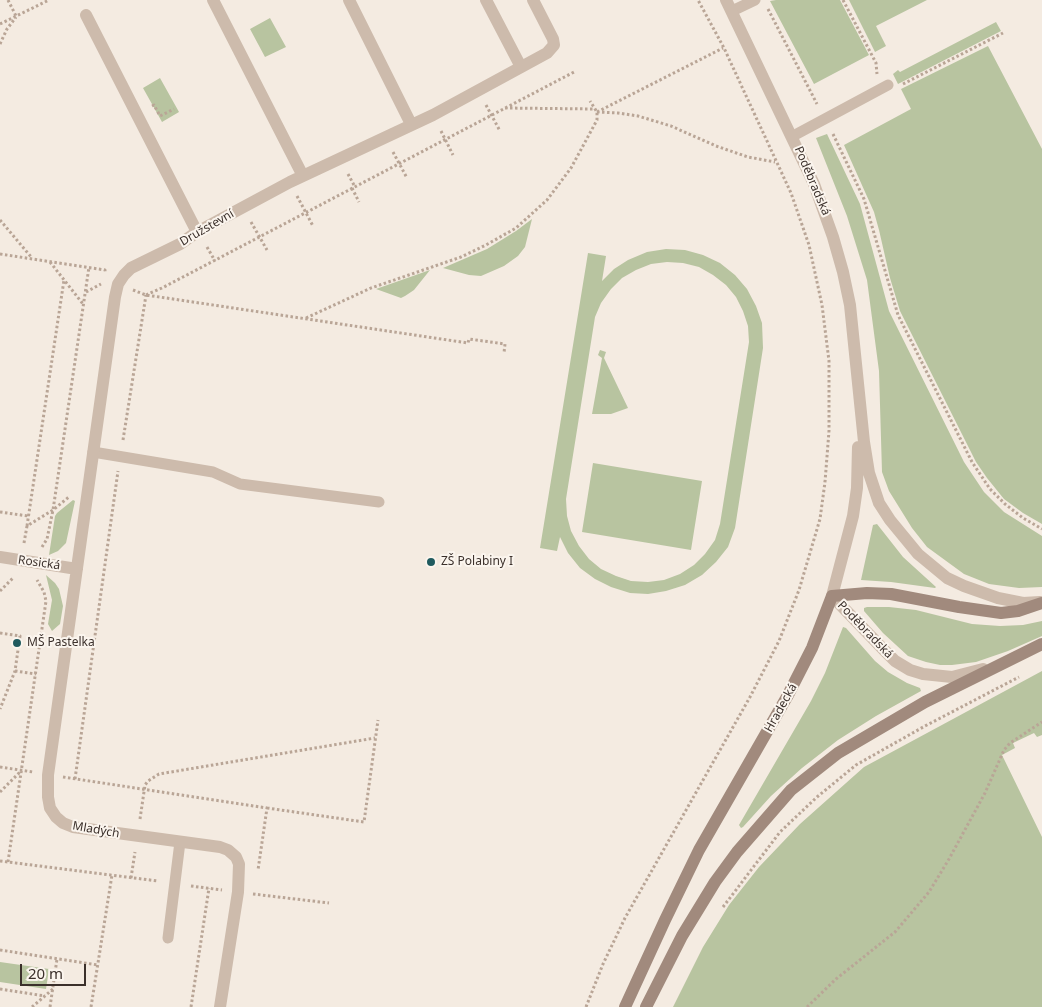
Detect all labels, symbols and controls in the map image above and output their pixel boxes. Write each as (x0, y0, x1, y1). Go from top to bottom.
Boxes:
street label: Poděbradská (791, 144, 833, 218)
street label: Družstevní (177, 207, 237, 249)
street label: Rosická (17, 553, 61, 573)
place label: ZŠ Polabiny I (441, 555, 513, 569)
marker: ZŠ Polabiny I (425, 556, 437, 568)
street label: Poděbradská (834, 598, 896, 662)
place label: MŠ Pastelka (27, 636, 95, 650)
marker: MŠ Pastelka (11, 637, 23, 649)
street label: Hradecká (762, 681, 800, 735)
street label: Mladých (71, 819, 121, 841)
scale bar (22, 954, 89, 986)
text: 20 m (28, 963, 63, 983)

